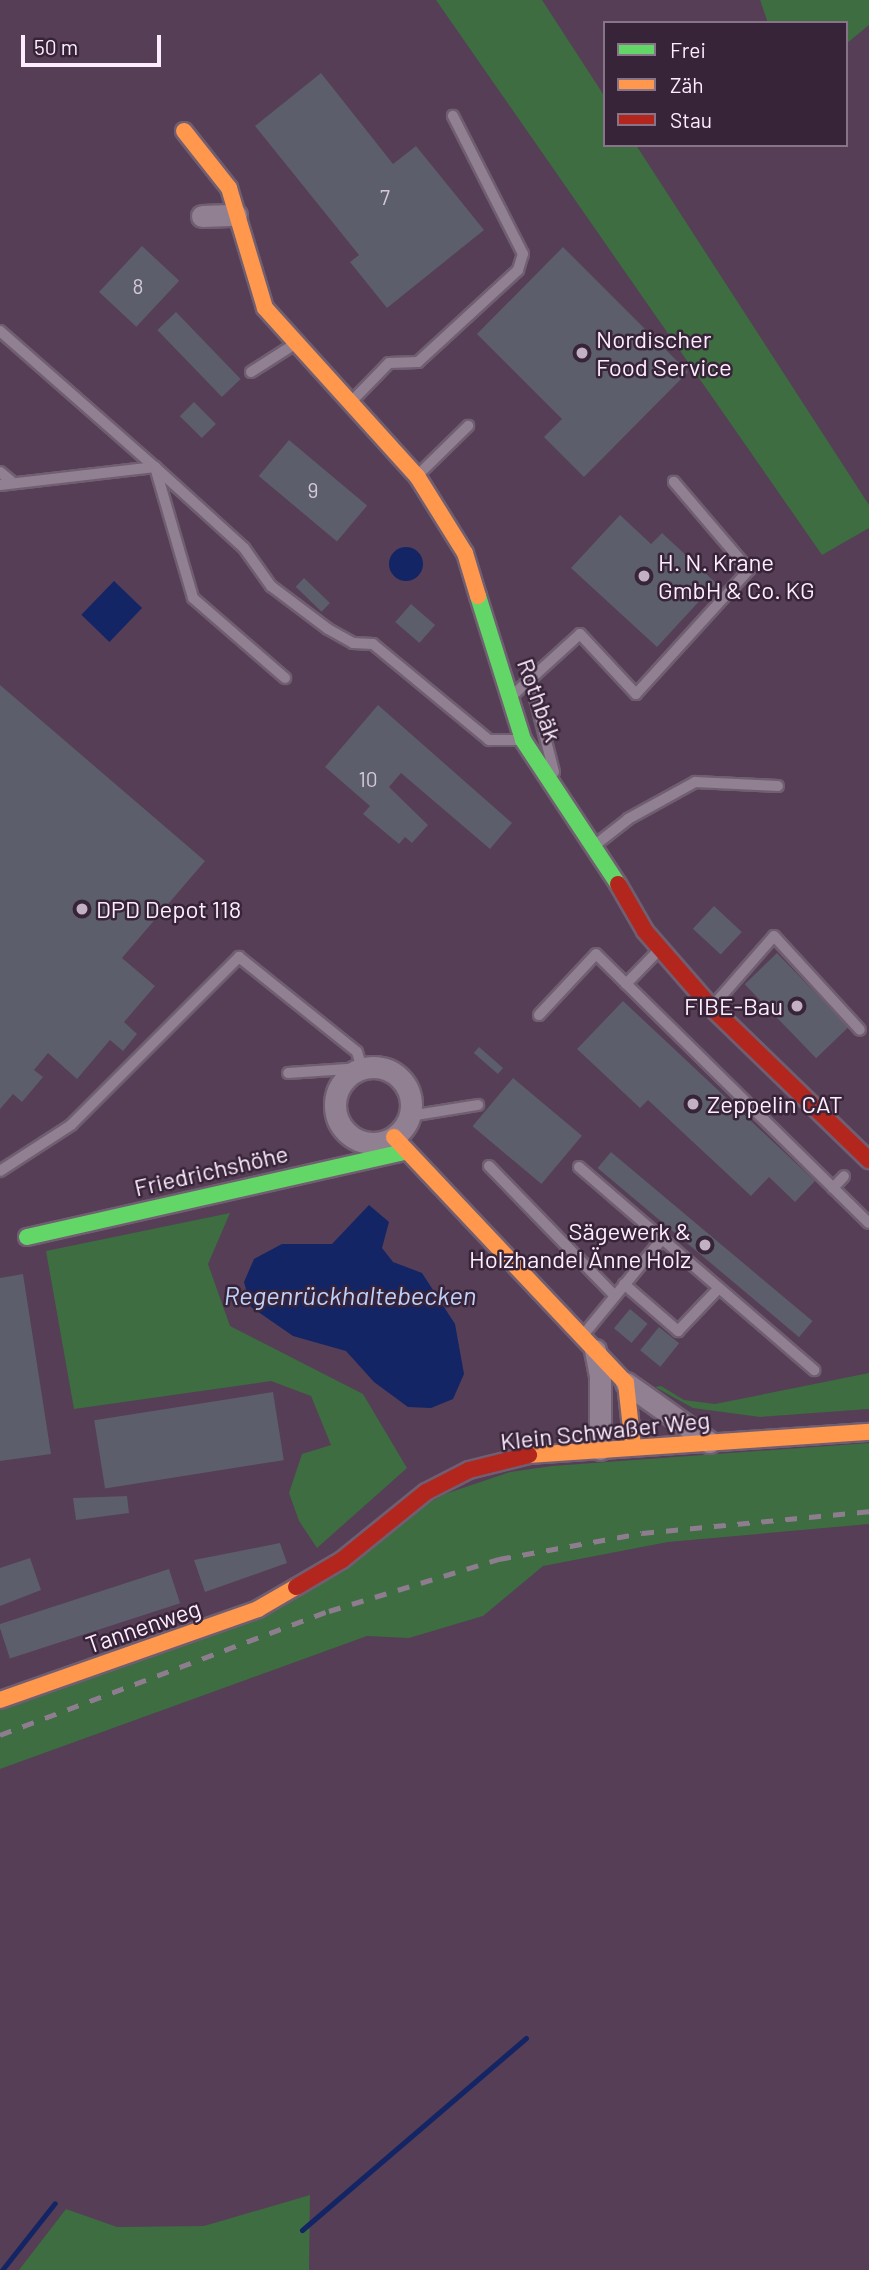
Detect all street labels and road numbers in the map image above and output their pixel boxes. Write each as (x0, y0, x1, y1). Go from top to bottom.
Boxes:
street label: Rothbäk (512, 654, 568, 746)
street label: Friedrichshöhe (131, 1138, 291, 1202)
street label: Klein Schwaßer Weg (499, 1405, 711, 1455)
street label: Tannenweg (82, 1593, 204, 1659)

